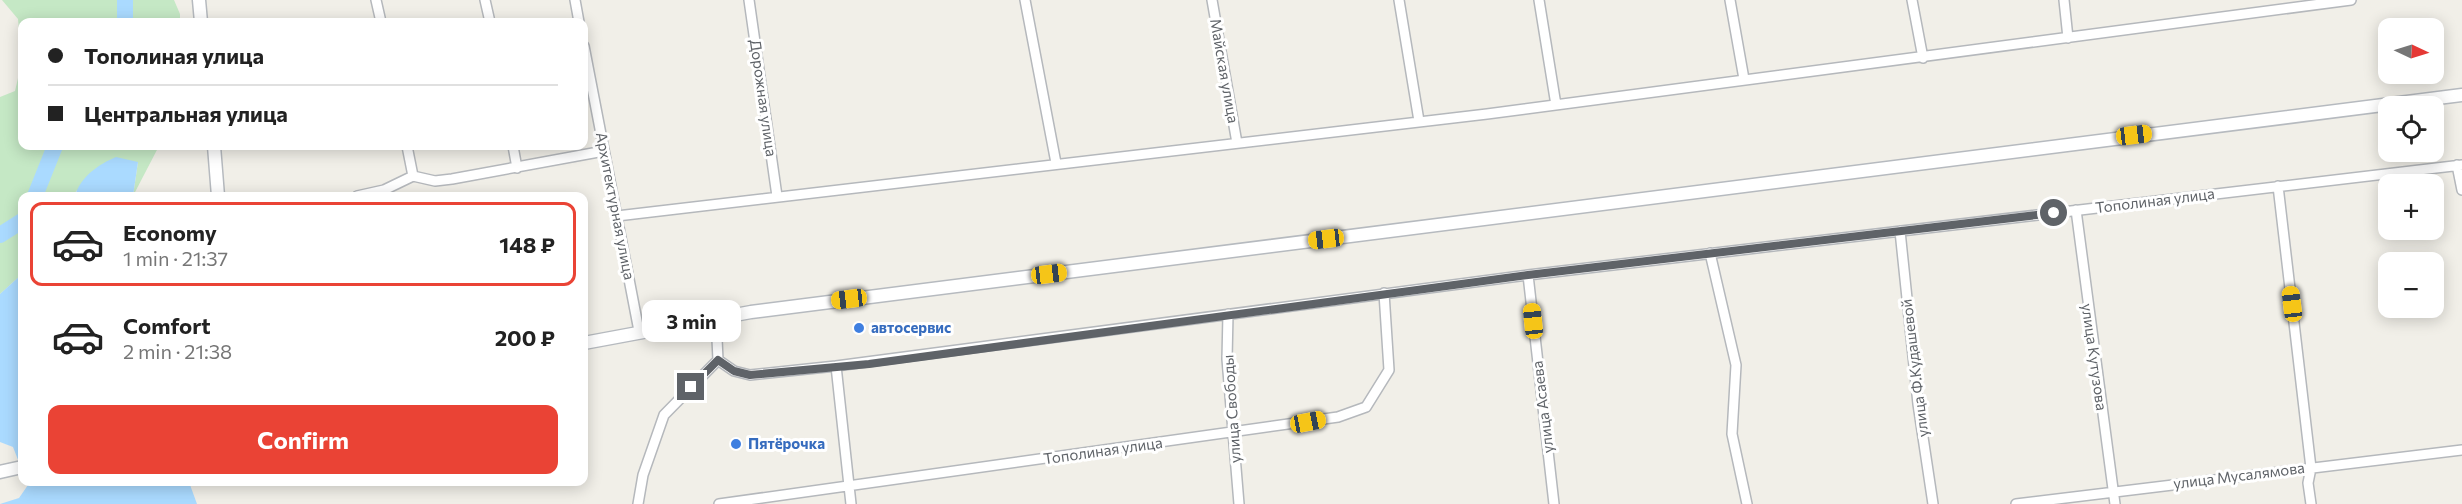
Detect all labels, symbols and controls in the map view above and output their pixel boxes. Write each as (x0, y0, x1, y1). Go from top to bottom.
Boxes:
street label: Майская улица (1207, 17, 1243, 124)
north arrow (2378, 18, 2444, 84)
map controls (2378, 18, 2444, 318)
street label: Дорожная улица (747, 38, 781, 158)
text: Тополиная улица (84, 42, 264, 69)
button: locate (2378, 96, 2444, 162)
text: Центральная улица (84, 100, 288, 127)
car (2115, 124, 2153, 146)
street label: Архитектурная улица (593, 130, 639, 281)
button: + (2378, 174, 2444, 240)
street label: Тополиная улица (2094, 184, 2216, 216)
route start (2040, 199, 2067, 226)
icon: car (51, 217, 105, 271)
text: Economy (123, 219, 217, 246)
car (1307, 228, 1345, 250)
text: 148 ₽ (499, 231, 555, 258)
text: 1 min · 21:37 (123, 246, 228, 270)
button: − (2378, 252, 2444, 318)
car (1030, 263, 1068, 285)
car (2281, 285, 2303, 323)
car (830, 288, 868, 310)
street label: улица Ф.Кудашевой (1897, 298, 1931, 438)
callout: 3 min (642, 300, 740, 342)
car (1522, 302, 1544, 340)
street label: улица Кутузова (2079, 302, 2111, 412)
text: 3 min (666, 309, 717, 333)
icon: car (51, 310, 105, 364)
text: Comfort (123, 312, 211, 339)
place label: автосервис (871, 318, 951, 336)
marker: автосервис (852, 321, 866, 335)
text: 200 ₽ (495, 324, 555, 351)
text: 2 min · 21:38 (123, 339, 232, 363)
street label: улица Свободы (1218, 354, 1244, 464)
street label: улица Асаева (1527, 360, 1557, 454)
route end (677, 373, 704, 400)
button: Confirm (48, 405, 558, 474)
car (1289, 410, 1327, 434)
street label: Тополиная улица (1042, 433, 1164, 467)
place label: Пятёрочка (748, 434, 825, 452)
marker: Пятёрочка (729, 437, 743, 451)
street label: улица Мусалямова (2172, 458, 2306, 492)

